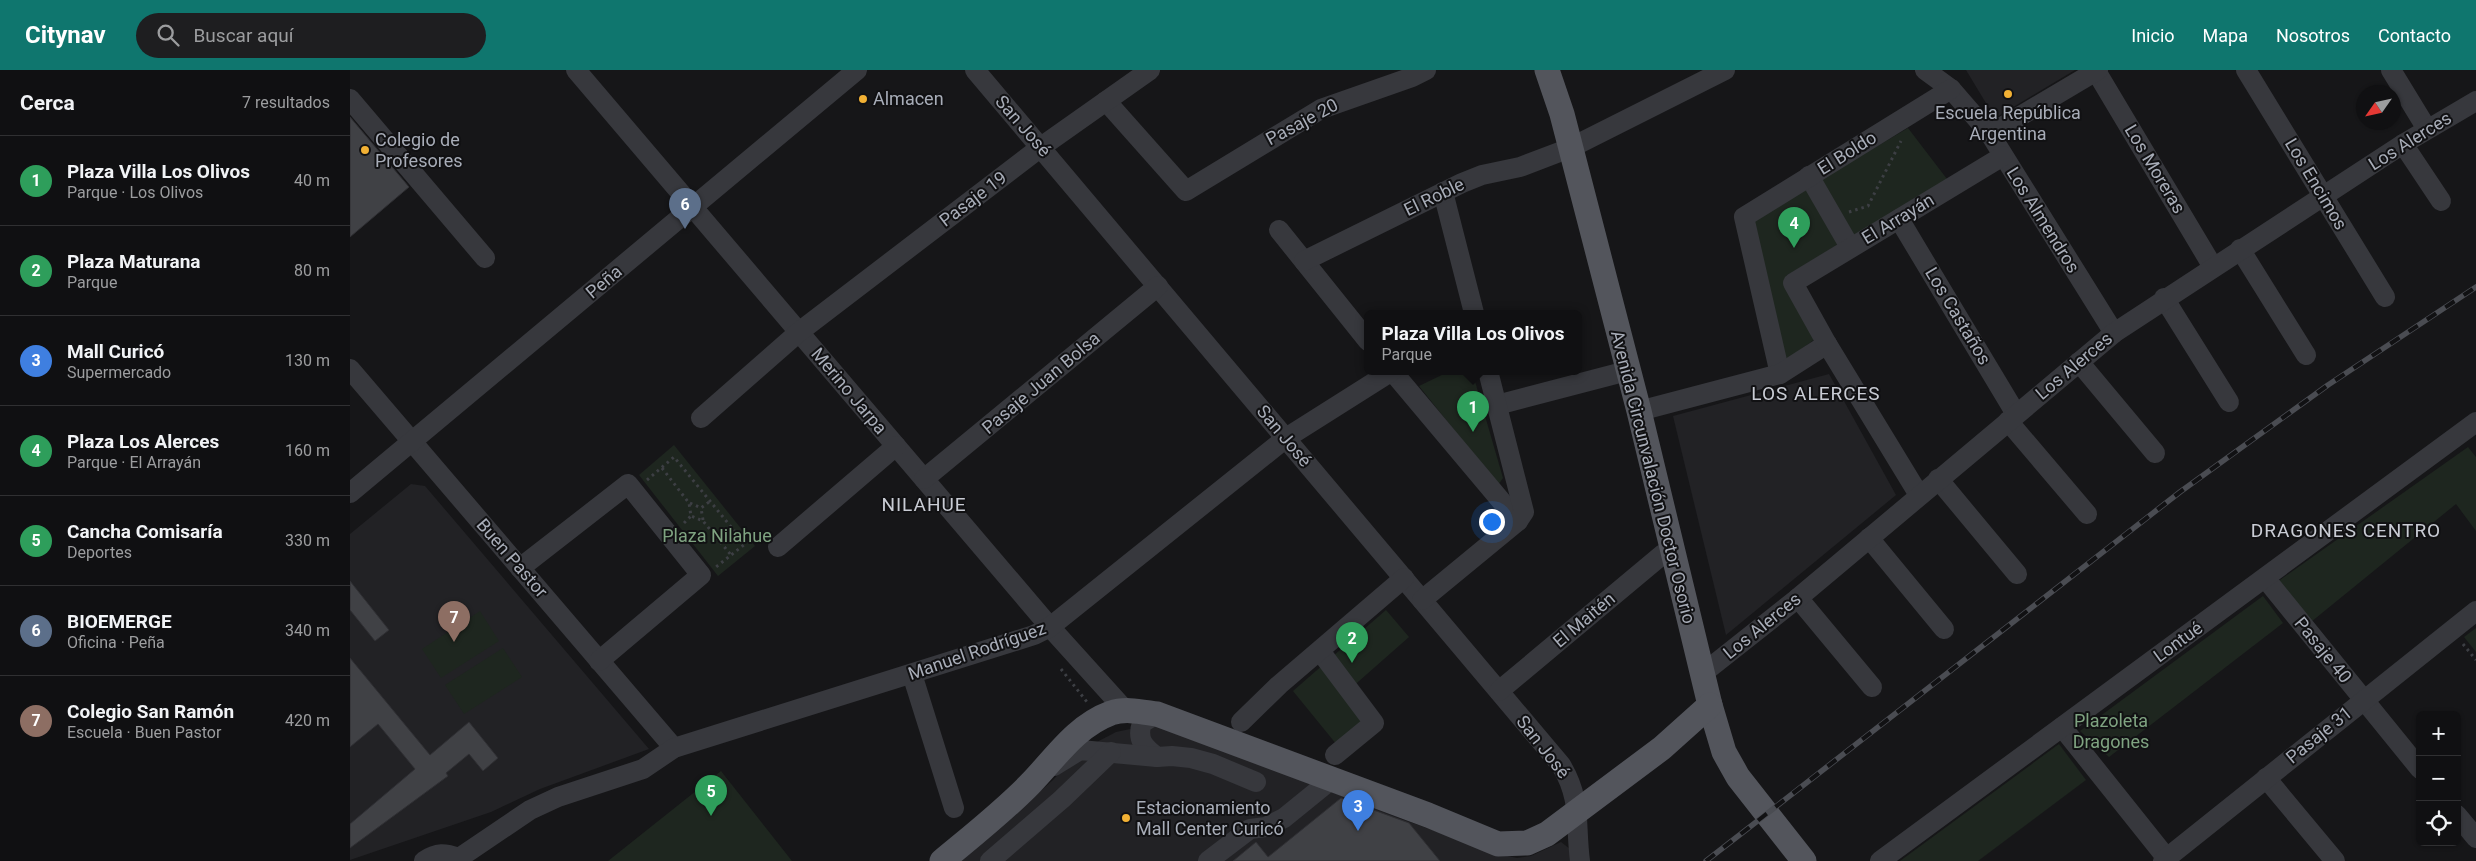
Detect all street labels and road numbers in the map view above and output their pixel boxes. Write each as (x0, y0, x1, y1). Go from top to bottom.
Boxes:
street label: San José (991, 91, 1056, 160)
street label: Pasaje 20 (1262, 94, 1341, 149)
street label: Los Alerces (2364, 107, 2455, 174)
street label: Los Moreras (2121, 120, 2190, 217)
street label: El Boldo (1813, 126, 1880, 179)
street label: Los Encimos (2281, 134, 2352, 233)
street label: Los Almendros (2003, 163, 2084, 277)
street label: Pasaje 19 (935, 167, 1010, 231)
street label: El Roble (1400, 173, 1467, 220)
street label: El Arrayán (1858, 189, 1938, 248)
street label: Peña (581, 261, 626, 303)
street label: Los Castaños (1921, 263, 1996, 368)
street label: Pasaje Juan Bolsa (977, 327, 1104, 438)
street label: Los Alerces (2031, 327, 2116, 404)
street label: Avenida Circunvalación Doctor Osorio (1607, 328, 1700, 626)
street label: Merino Jarpa (807, 343, 892, 438)
street label: San José (1253, 401, 1316, 471)
street label: Buen Pastor (472, 514, 552, 601)
street label: El Maitén (1548, 588, 1619, 652)
street label: Los Alerces (1719, 588, 1805, 663)
street label: Pasaje 40 (2290, 613, 2356, 687)
street label: Manuel Rodríguez (905, 617, 1049, 684)
street label: Lontué (2149, 617, 2206, 666)
street label: Pasaje 31 (2282, 702, 2356, 768)
street label: San José (1512, 711, 1574, 782)

